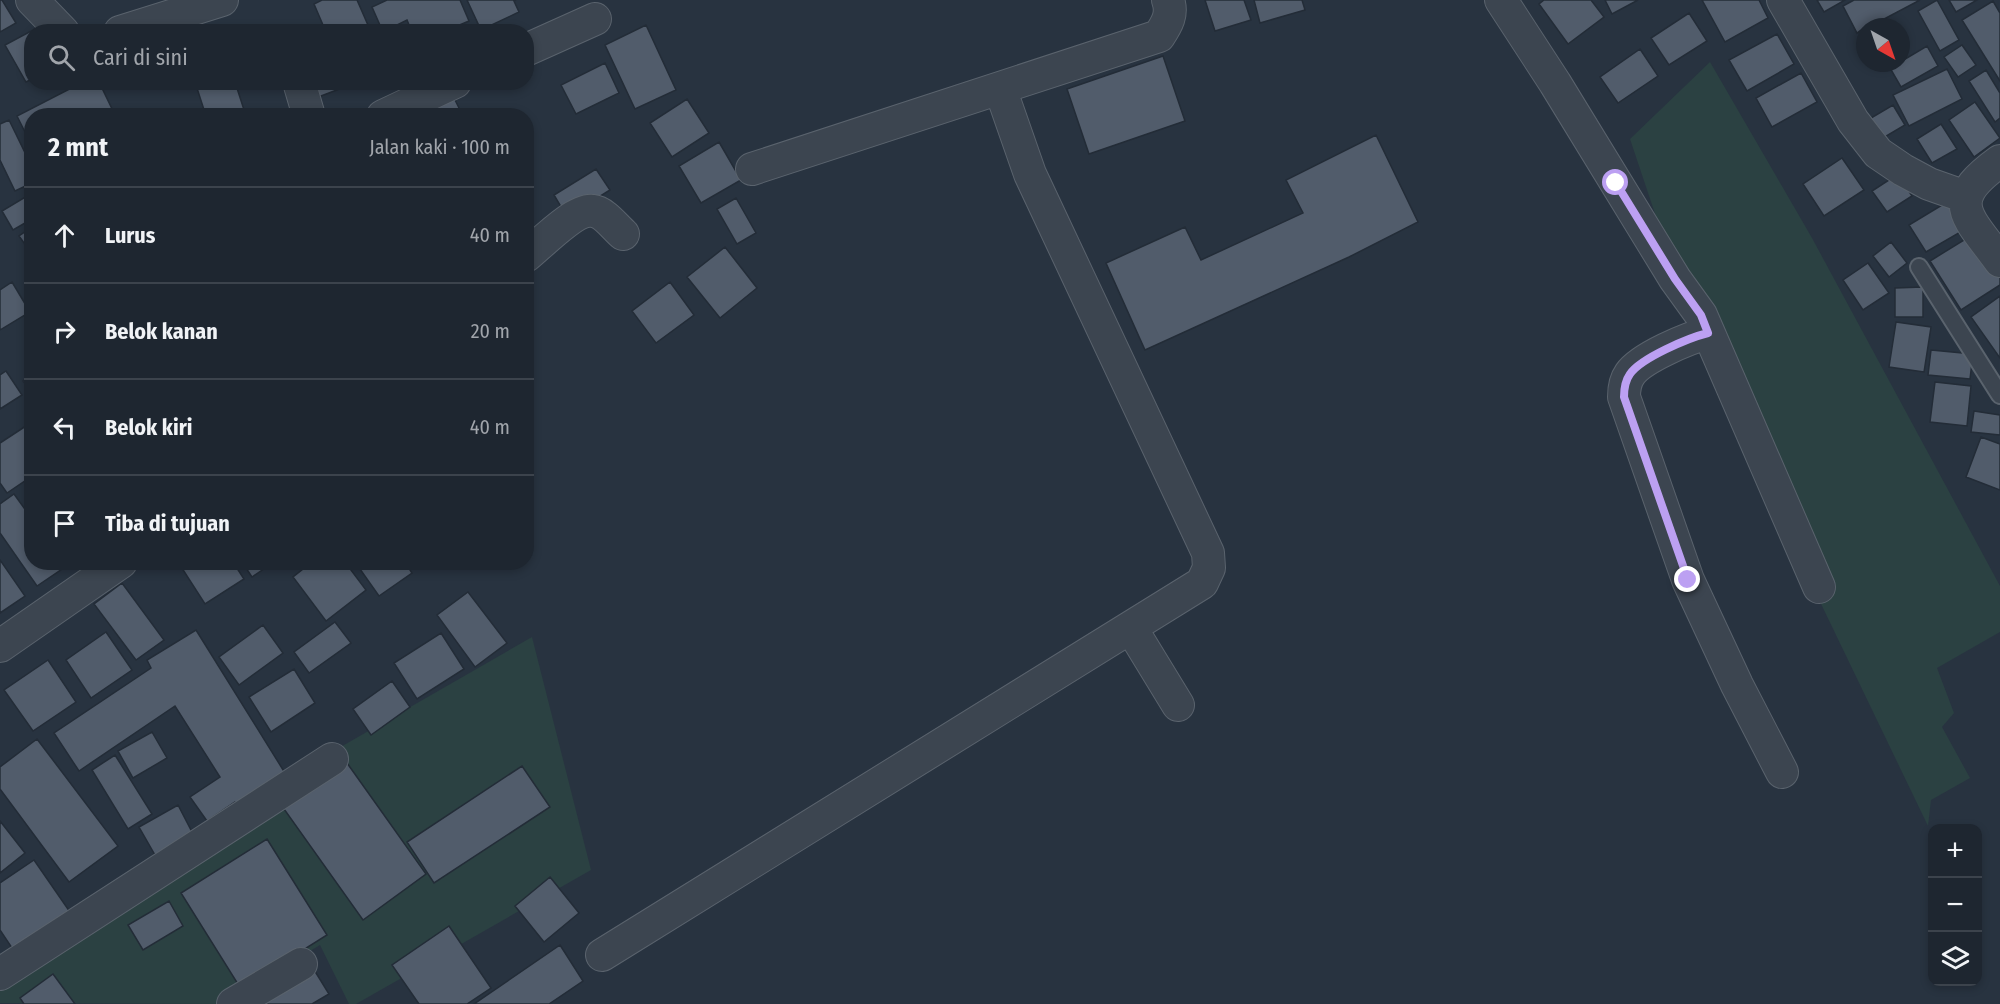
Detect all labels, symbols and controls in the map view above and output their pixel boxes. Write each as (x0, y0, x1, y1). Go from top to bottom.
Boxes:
north arrow (1856, 18, 1910, 72)
search box (24, 24, 534, 90)
icon: search (45, 41, 78, 74)
text: Cari di sini (93, 44, 188, 71)
text: 2 mnt (48, 132, 108, 163)
text: Jalan kaki · 100 m (369, 135, 510, 159)
route start (1602, 169, 1628, 195)
icon: ahead (48, 219, 81, 252)
text: Lurus (105, 222, 155, 249)
text: 40 m (470, 223, 510, 247)
icon: right (48, 315, 81, 348)
text: Belok kanan (105, 318, 218, 345)
text: 20 m (471, 319, 510, 343)
icon: left (48, 411, 81, 444)
text: Belok kiri (105, 414, 193, 441)
text: 40 m (470, 415, 510, 439)
icon: arrive (48, 507, 81, 540)
text: Tiba di tujuan (105, 510, 230, 537)
route end (1674, 566, 1700, 592)
map controls (1928, 824, 1982, 986)
button: + (1928, 824, 1982, 878)
button: − (1928, 878, 1982, 932)
button: layers (1928, 932, 1982, 986)

